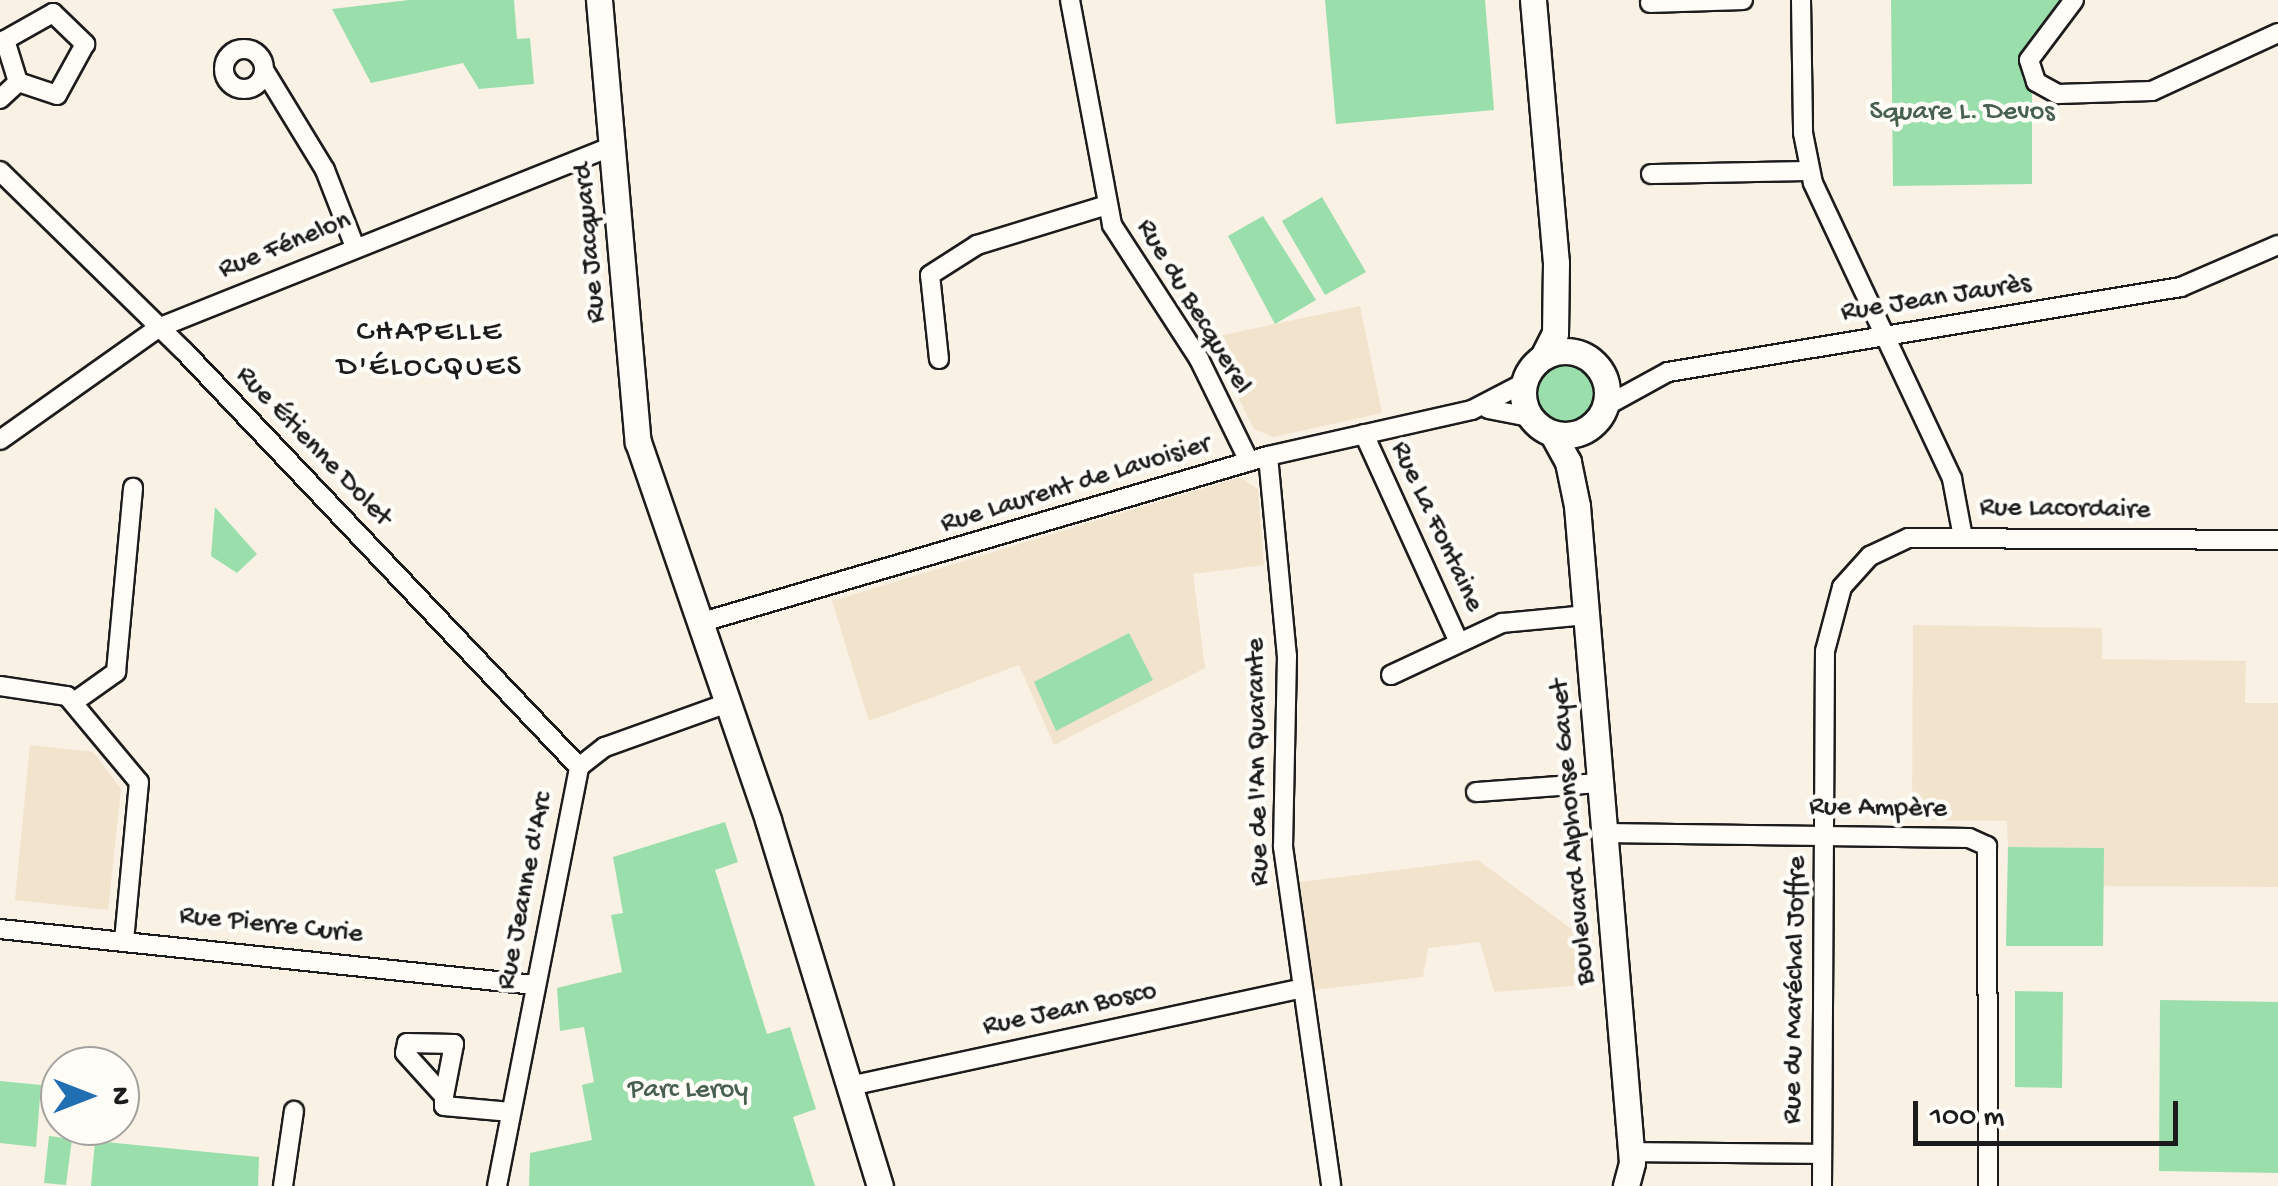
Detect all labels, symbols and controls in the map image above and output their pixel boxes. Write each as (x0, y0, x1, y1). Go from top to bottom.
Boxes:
park label: Square L. Devos (1870, 96, 2054, 130)
street label: Rue Jacquard (567, 162, 615, 324)
street label: Rue Fénelon (214, 204, 356, 288)
street label: Rue du Becquerel (1128, 213, 1258, 401)
street label: Rue Jean Jaurès (1839, 267, 2033, 331)
district label: CHAPELLE D'ÉLOCQUES (337, 316, 523, 386)
street label: Rue Étienne Dolet (228, 360, 398, 534)
street label: Rue Laurent de Lavoisier (937, 428, 1215, 542)
street label: Rue La Fontaine (1382, 436, 1490, 618)
street label: Rue Lacordaire (1979, 492, 2151, 528)
street label: Rue de l'An Quarante (1240, 638, 1278, 886)
street label: Boulevard Alphonse Gayet (1544, 678, 1604, 986)
street label: Rue Jeanne d'Arc (490, 789, 562, 993)
street label: Rue Ampère (1809, 791, 1947, 827)
street label: Rue du Maréchal Joffre (1777, 856, 1815, 1124)
street label: Rue Pierre Curie (177, 900, 365, 952)
street label: Rue Jean Bosco (980, 975, 1160, 1045)
north arrow (40, 1046, 140, 1146)
park label: Parc Leroy (628, 1074, 748, 1108)
scale bar (1918, 1081, 2183, 1143)
text: N (102, 1087, 135, 1105)
text: 100 m (1930, 1101, 2005, 1136)

